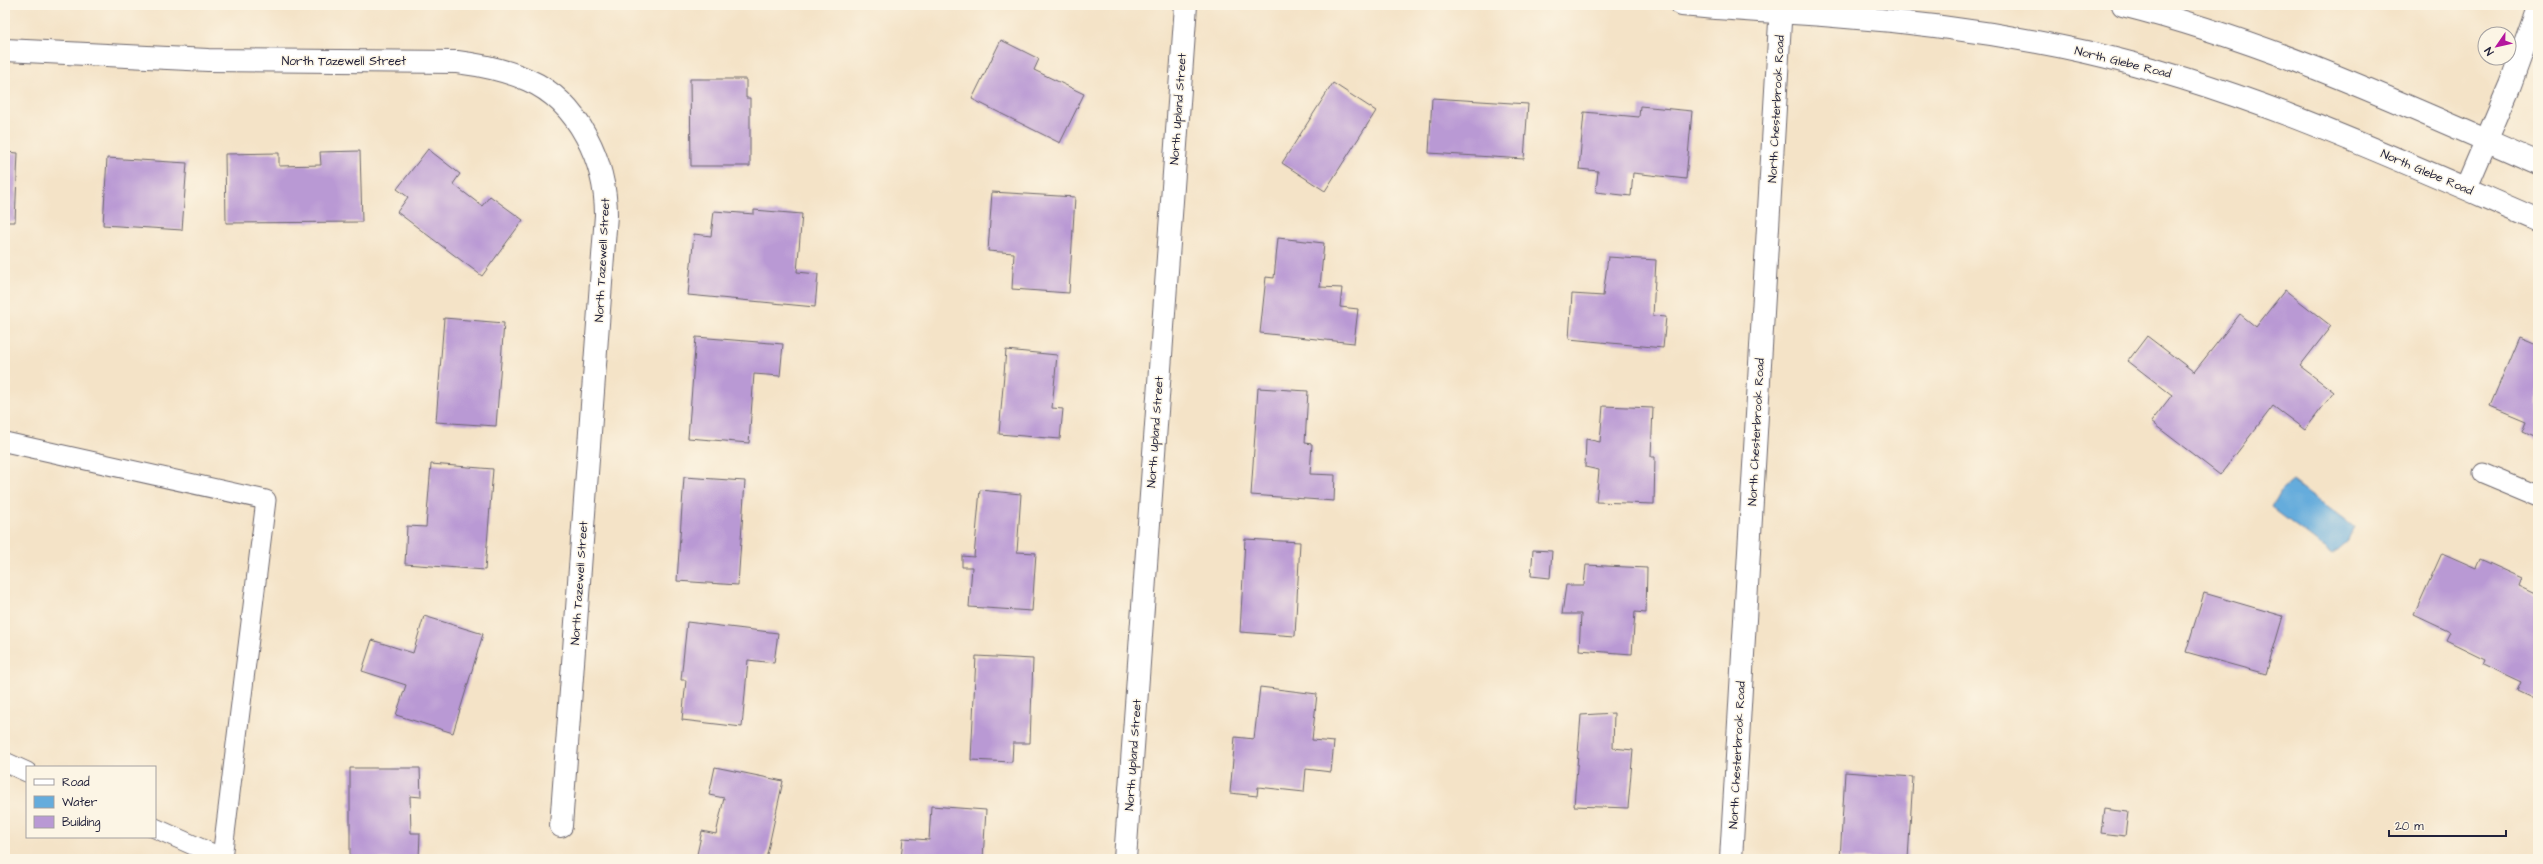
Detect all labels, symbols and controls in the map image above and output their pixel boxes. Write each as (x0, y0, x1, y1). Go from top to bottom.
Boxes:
north arrow (2477, 26, 2517, 66)
street label: North Chesterbrook Road (1764, 35, 1789, 183)
street label: North Glebe Road (2073, 42, 2173, 83)
text: N (2481, 44, 2497, 58)
street label: North Upland Street (1166, 52, 1191, 165)
street label: North Tazewell Street (282, 53, 406, 70)
street label: North Glebe Road (2378, 145, 2476, 200)
street label: North Tazewell Street (591, 197, 614, 323)
street label: North Chesterbrook Road (1744, 358, 1769, 506)
street label: North Upland Street (1143, 375, 1168, 488)
street label: North Tazewell Street (567, 520, 592, 646)
street label: North Chesterbrook Road (1725, 681, 1750, 829)
street label: North Upland Street (1121, 698, 1146, 811)
legend (26, 766, 156, 838)
text: Road (62, 774, 90, 791)
text: Water (62, 794, 98, 811)
scale bar (2389, 812, 2506, 838)
text: Building (62, 814, 100, 832)
text: 20 m (2395, 818, 2424, 835)

